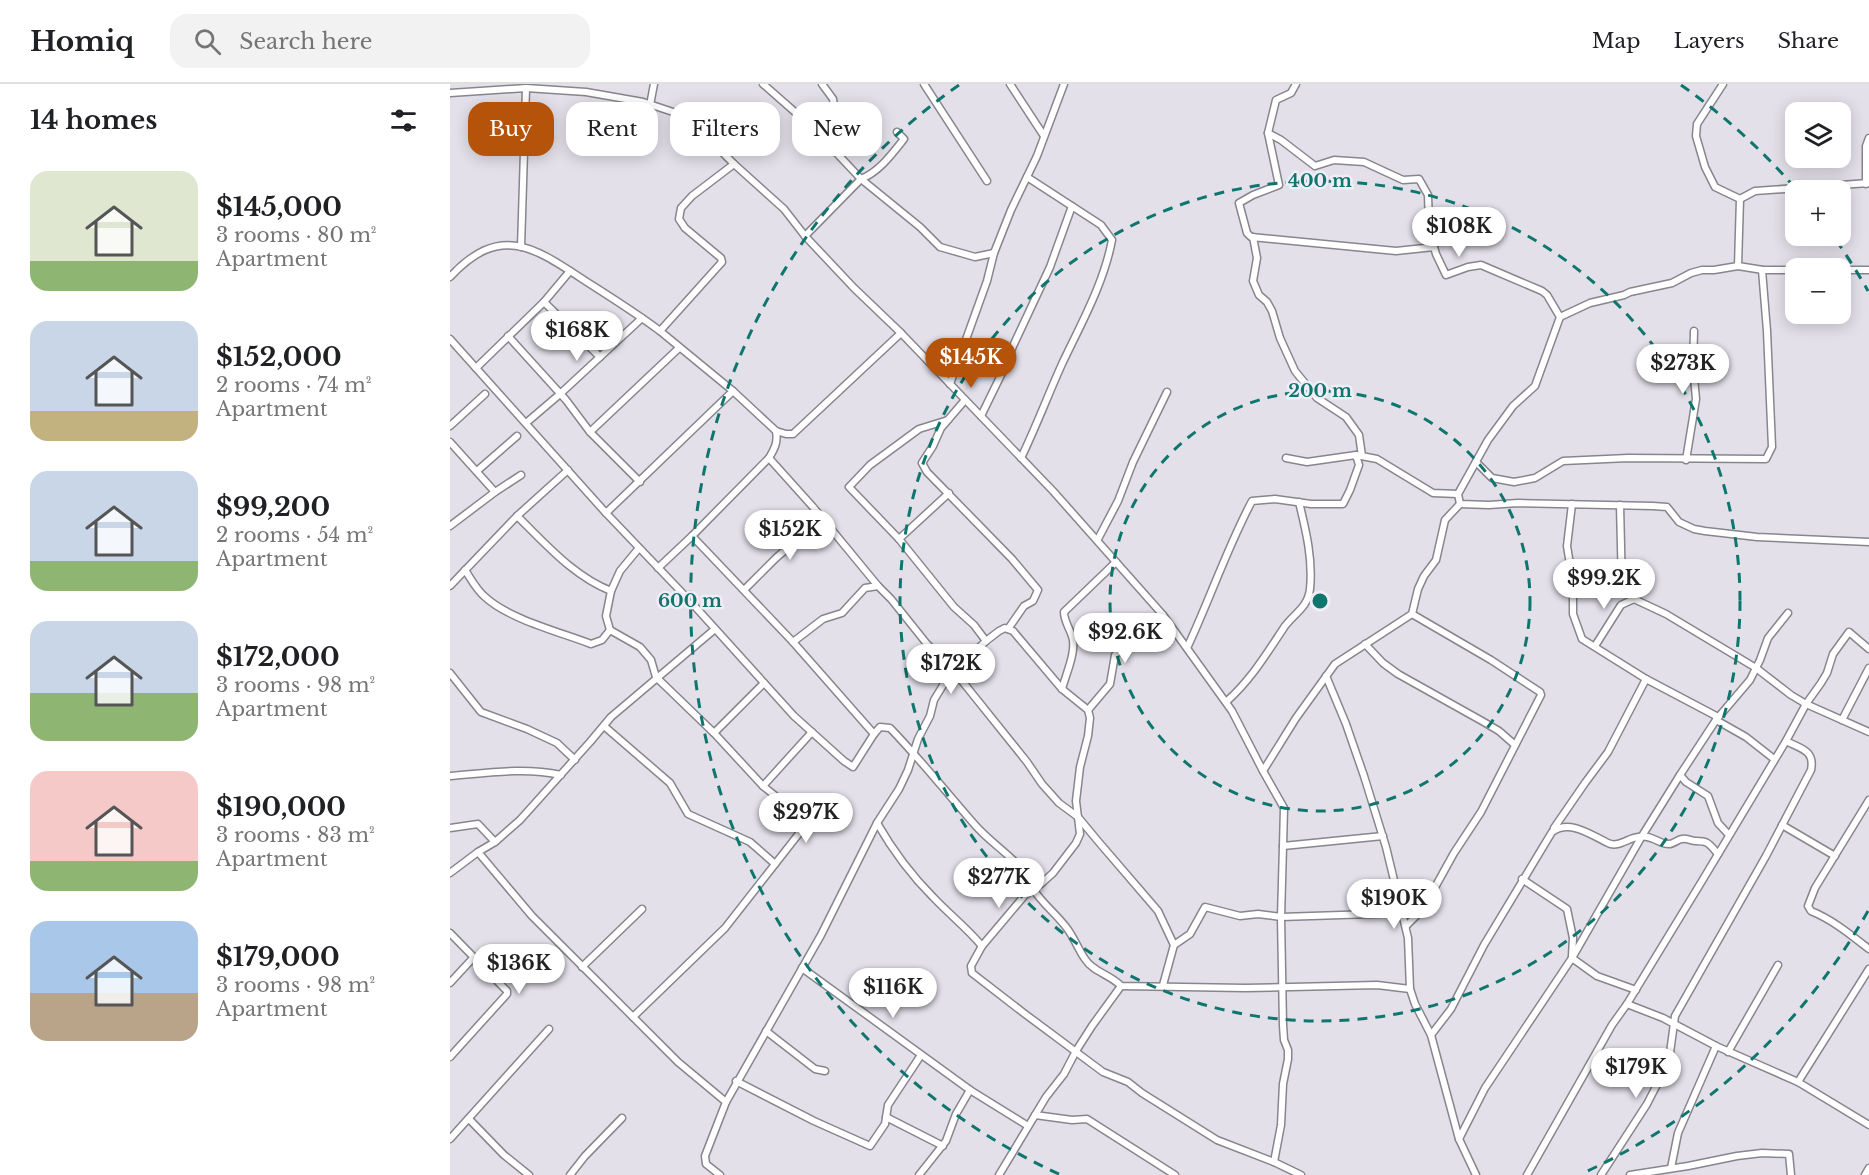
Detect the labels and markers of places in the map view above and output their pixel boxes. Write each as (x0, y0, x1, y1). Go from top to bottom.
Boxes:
pin: $108K (1417, 207, 1501, 258)
pin: $168K (535, 311, 619, 362)
pin: $145K (929, 338, 1013, 389)
pin: $273K (1641, 344, 1725, 395)
pin: $152K (748, 510, 832, 561)
pin: $99.2K (1555, 559, 1653, 610)
centre of rings (1310, 591, 1330, 611)
pin: $92.6K (1076, 613, 1174, 664)
pin: $172K (909, 644, 993, 695)
pin: $297K (764, 793, 848, 844)
pin: $277K (957, 858, 1041, 909)
pin: $190K (1352, 879, 1436, 930)
pin: $136K (477, 944, 561, 995)
pin: $116K (851, 968, 935, 1019)
pin: $179K (1594, 1048, 1678, 1099)

